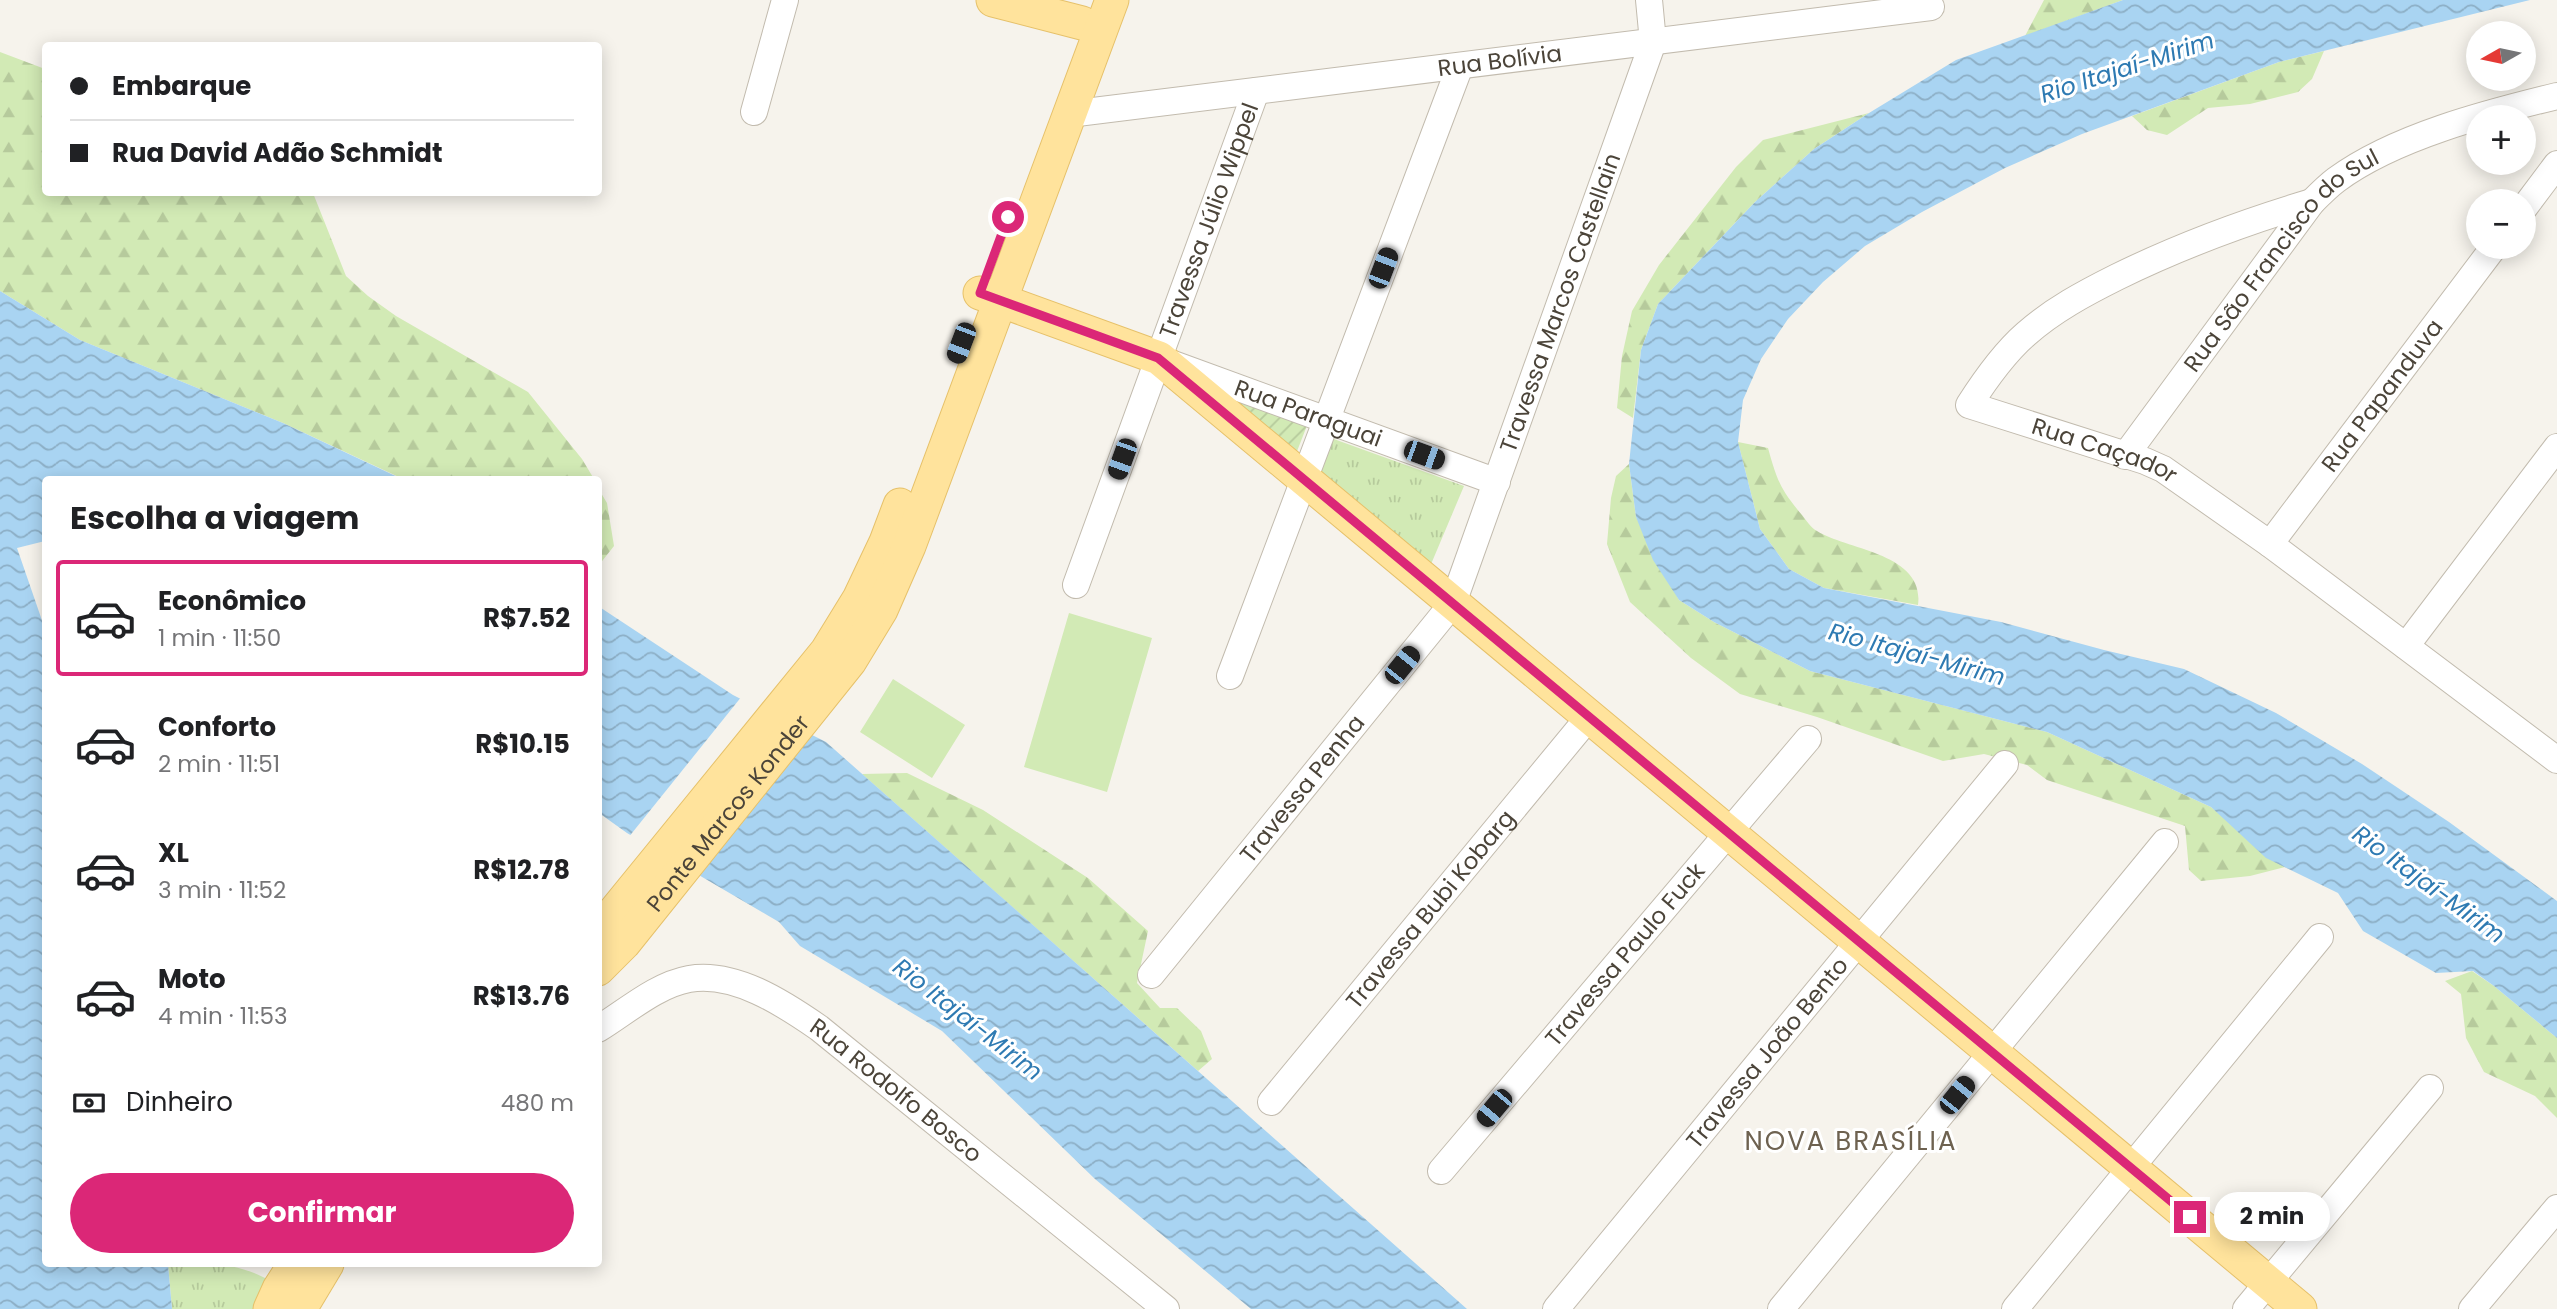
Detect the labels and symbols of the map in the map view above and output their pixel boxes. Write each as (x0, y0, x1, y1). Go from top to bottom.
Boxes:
north arrow (2466, 21, 2536, 91)
water label: Rio Itajaí-Mirim (2036, 23, 2218, 111)
street label: Rua Bolívia (1436, 37, 1564, 84)
street label: Travessa Júlio Wippel (1151, 99, 1266, 342)
street label: Rua São Francisco do Sul (2176, 141, 2384, 378)
street label: Travessa Marcos Castellain (1492, 149, 1628, 457)
route start (992, 201, 1024, 233)
car (1366, 245, 1401, 291)
street label: Rua Papanduva (2314, 312, 2450, 479)
car (944, 320, 979, 366)
street label: Rua Paraguai (1230, 372, 1387, 455)
street label: Rua Caçador (2028, 410, 2184, 490)
car (1105, 436, 1140, 482)
car (1401, 438, 1448, 472)
water label: Rio Itajaí-Mirim (1825, 615, 2009, 693)
car (1381, 642, 1424, 688)
street label: Ponte Marcos Konder (639, 708, 817, 919)
street label: Travessa Penha (1232, 708, 1372, 869)
street label: Travessa Bubi Kobarg (1338, 803, 1522, 1016)
water label: Rio Itajaí-Mirim (2346, 817, 2512, 951)
street label: Travessa Paulo Fuck (1538, 856, 1712, 1053)
water label: Rio Itajaí-Mirim (886, 950, 1050, 1088)
street label: Travessa João Bento (1679, 950, 1855, 1155)
street label: Rua Rodolfo Bosco (804, 1011, 989, 1170)
car (1936, 1072, 1979, 1118)
car (1473, 1085, 1516, 1131)
district label: NOVA BRASÍLIA (1745, 1123, 1957, 1159)
callout: 2 min (2214, 1192, 2330, 1242)
route end (2174, 1201, 2206, 1233)

